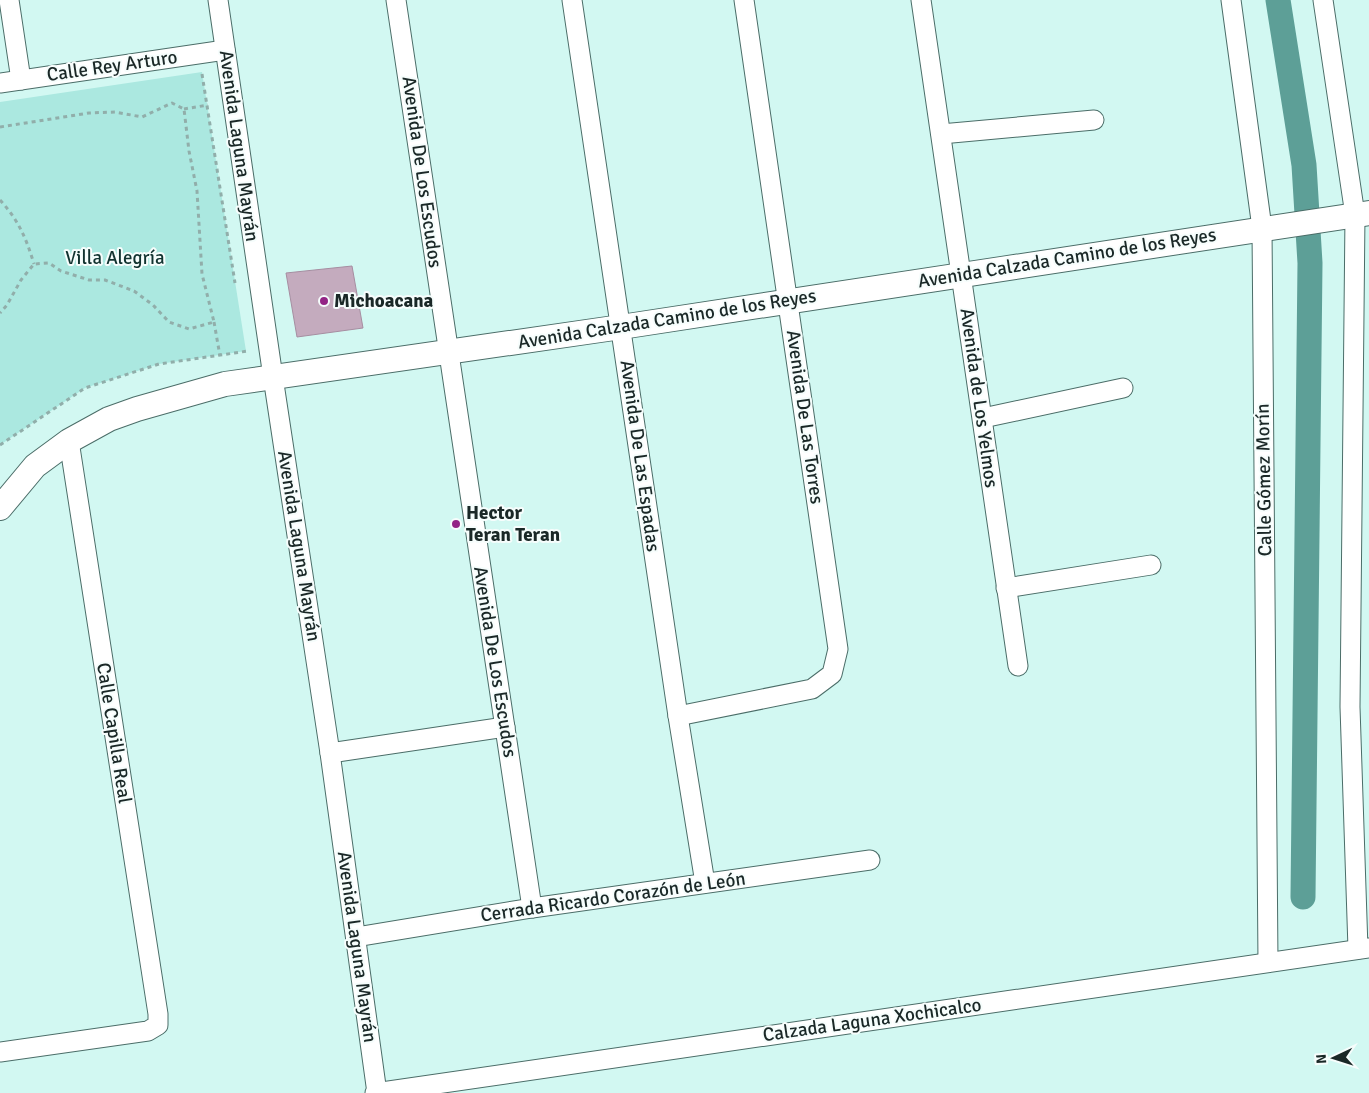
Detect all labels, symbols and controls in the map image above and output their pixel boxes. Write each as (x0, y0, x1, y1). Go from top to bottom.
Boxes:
street label: Calle Rey Arturo (45, 45, 179, 87)
street label: Avenida Laguna Mayrán (214, 49, 264, 243)
street label: Avenida De Los Escudos (397, 75, 447, 269)
street label: Avenida Calzada Camino de los Reyes (916, 223, 1218, 293)
park label: Villa Alegría (65, 246, 165, 270)
street label: Avenida Calzada Camino de los Reyes (516, 284, 818, 354)
place label: Michoacana (334, 289, 434, 313)
marker: Michoacana (318, 295, 330, 307)
street label: Avenida de Los Yelmos (955, 307, 1003, 489)
street label: Avenida De Las Torres (781, 328, 829, 506)
street label: Avenida De Las Espadas (615, 359, 665, 553)
street label: Calle Gómez Morín (1251, 403, 1277, 557)
street label: Avenida Laguna Mayrán (272, 449, 326, 643)
place label: Hector Teran Teran (466, 501, 560, 547)
marker: Hector Teran Teran (450, 518, 462, 530)
street label: Avenida De Los Escudos (468, 565, 522, 759)
street label: Calle Capilla Real (91, 661, 137, 805)
street label: Avenida Laguna Mayrán (332, 850, 382, 1044)
street label: Cerrada Ricardo Corazón de León (479, 867, 747, 927)
street label: Calzada Laguna Xochicalco (761, 993, 983, 1047)
north arrow (1309, 1033, 1359, 1083)
text: N (1313, 1053, 1330, 1064)

